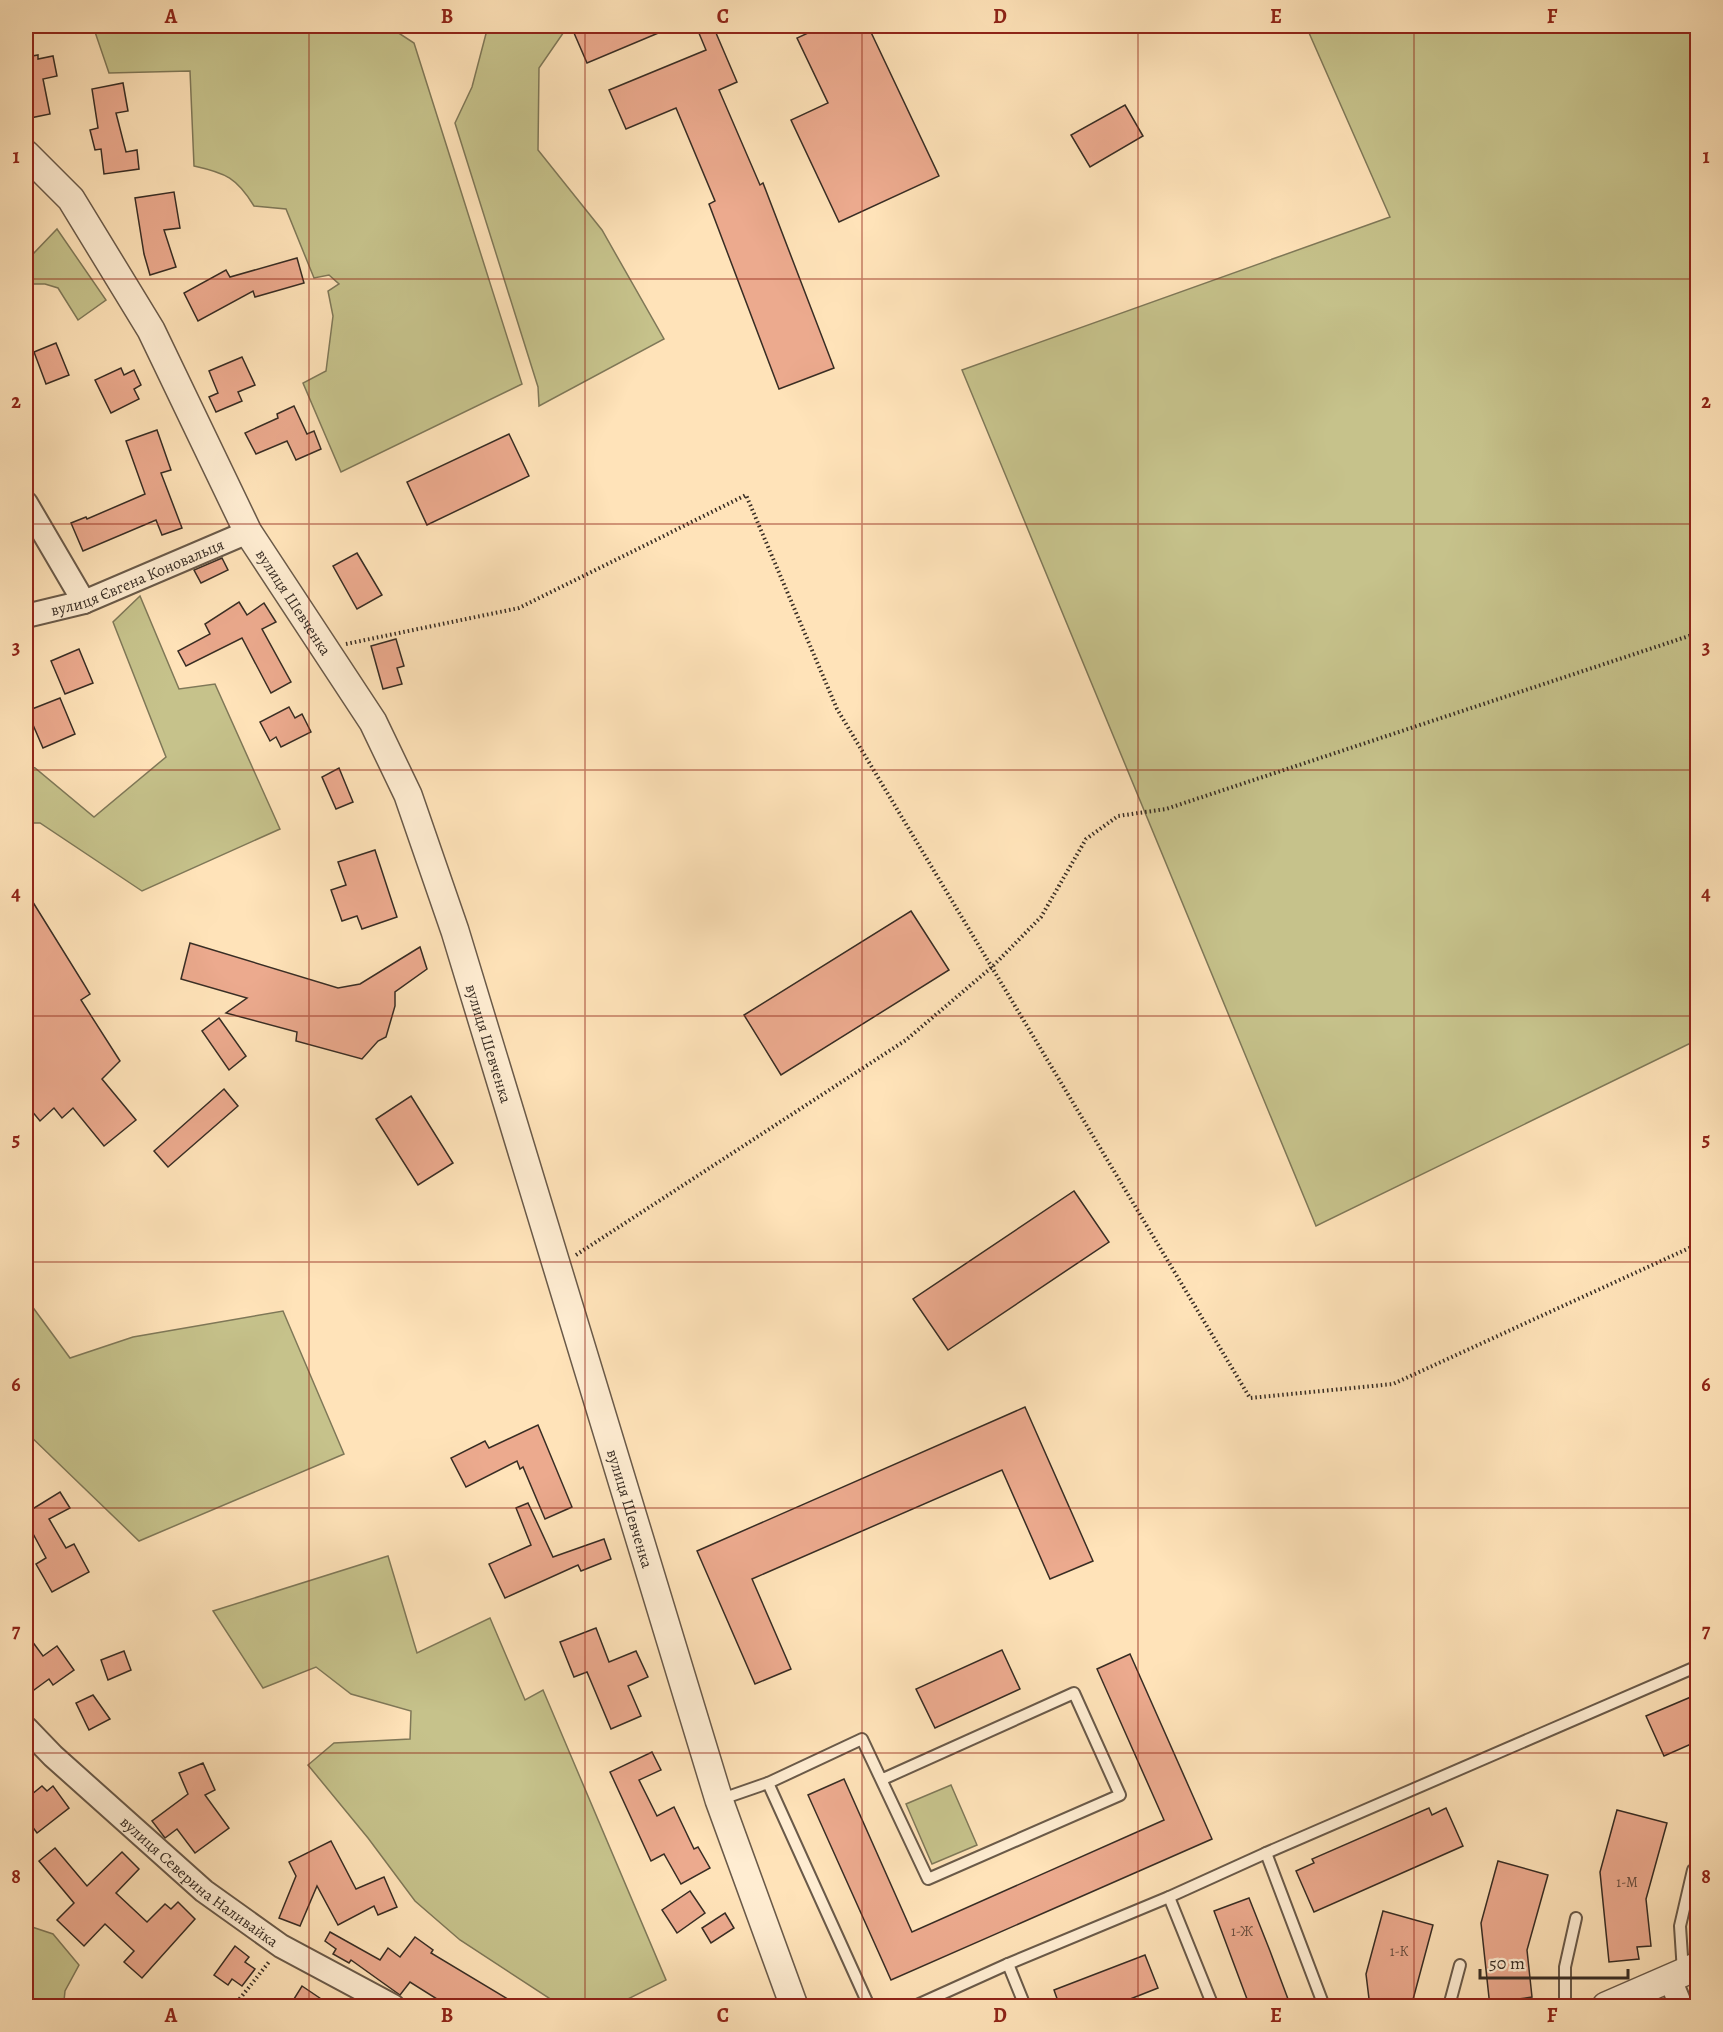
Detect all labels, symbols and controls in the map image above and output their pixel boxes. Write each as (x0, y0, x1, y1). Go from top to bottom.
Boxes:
text: A (164, 3, 178, 30)
text: B (441, 3, 453, 30)
text: C (717, 3, 729, 30)
text: D (993, 3, 1007, 30)
text: E (1270, 3, 1282, 30)
text: F (1547, 3, 1558, 30)
text: 1 (12, 143, 20, 170)
text: 1 (1702, 143, 1710, 170)
text: 2 (11, 388, 21, 415)
text: 2 (1701, 388, 1711, 415)
street label: вулиця Євгена Коновальця (48, 534, 228, 622)
street label: вулиця Шевченка (250, 545, 337, 661)
text: 3 (12, 634, 20, 661)
text: 3 (1702, 634, 1710, 661)
text: 4 (11, 880, 21, 907)
text: 4 (1701, 880, 1711, 907)
street label: вулиця Шевченка (460, 982, 517, 1106)
text: 5 (12, 1126, 20, 1153)
text: 5 (1702, 1126, 1710, 1153)
text: 6 (11, 1371, 21, 1398)
text: 6 (1701, 1371, 1711, 1398)
street label: вулиця Шевченка (601, 1447, 658, 1572)
text: 7 (12, 1617, 21, 1644)
text: 7 (1702, 1617, 1711, 1644)
street label: вулиця Северина Наливайка (115, 1811, 283, 1953)
text: 8 (11, 1863, 21, 1890)
text: 8 (1701, 1863, 1711, 1890)
house number: 1-М (1616, 1873, 1638, 1892)
house number: 1-Ж (1231, 1922, 1253, 1941)
house number: 1-К (1390, 1942, 1408, 1961)
scale bar (1480, 1942, 1628, 1980)
text: 50 m (1489, 1951, 1525, 1975)
text: A (164, 2002, 178, 2029)
text: B (441, 2002, 453, 2029)
text: C (717, 2002, 729, 2029)
text: D (993, 2002, 1007, 2029)
text: E (1270, 2002, 1282, 2029)
text: F (1547, 2002, 1558, 2029)

